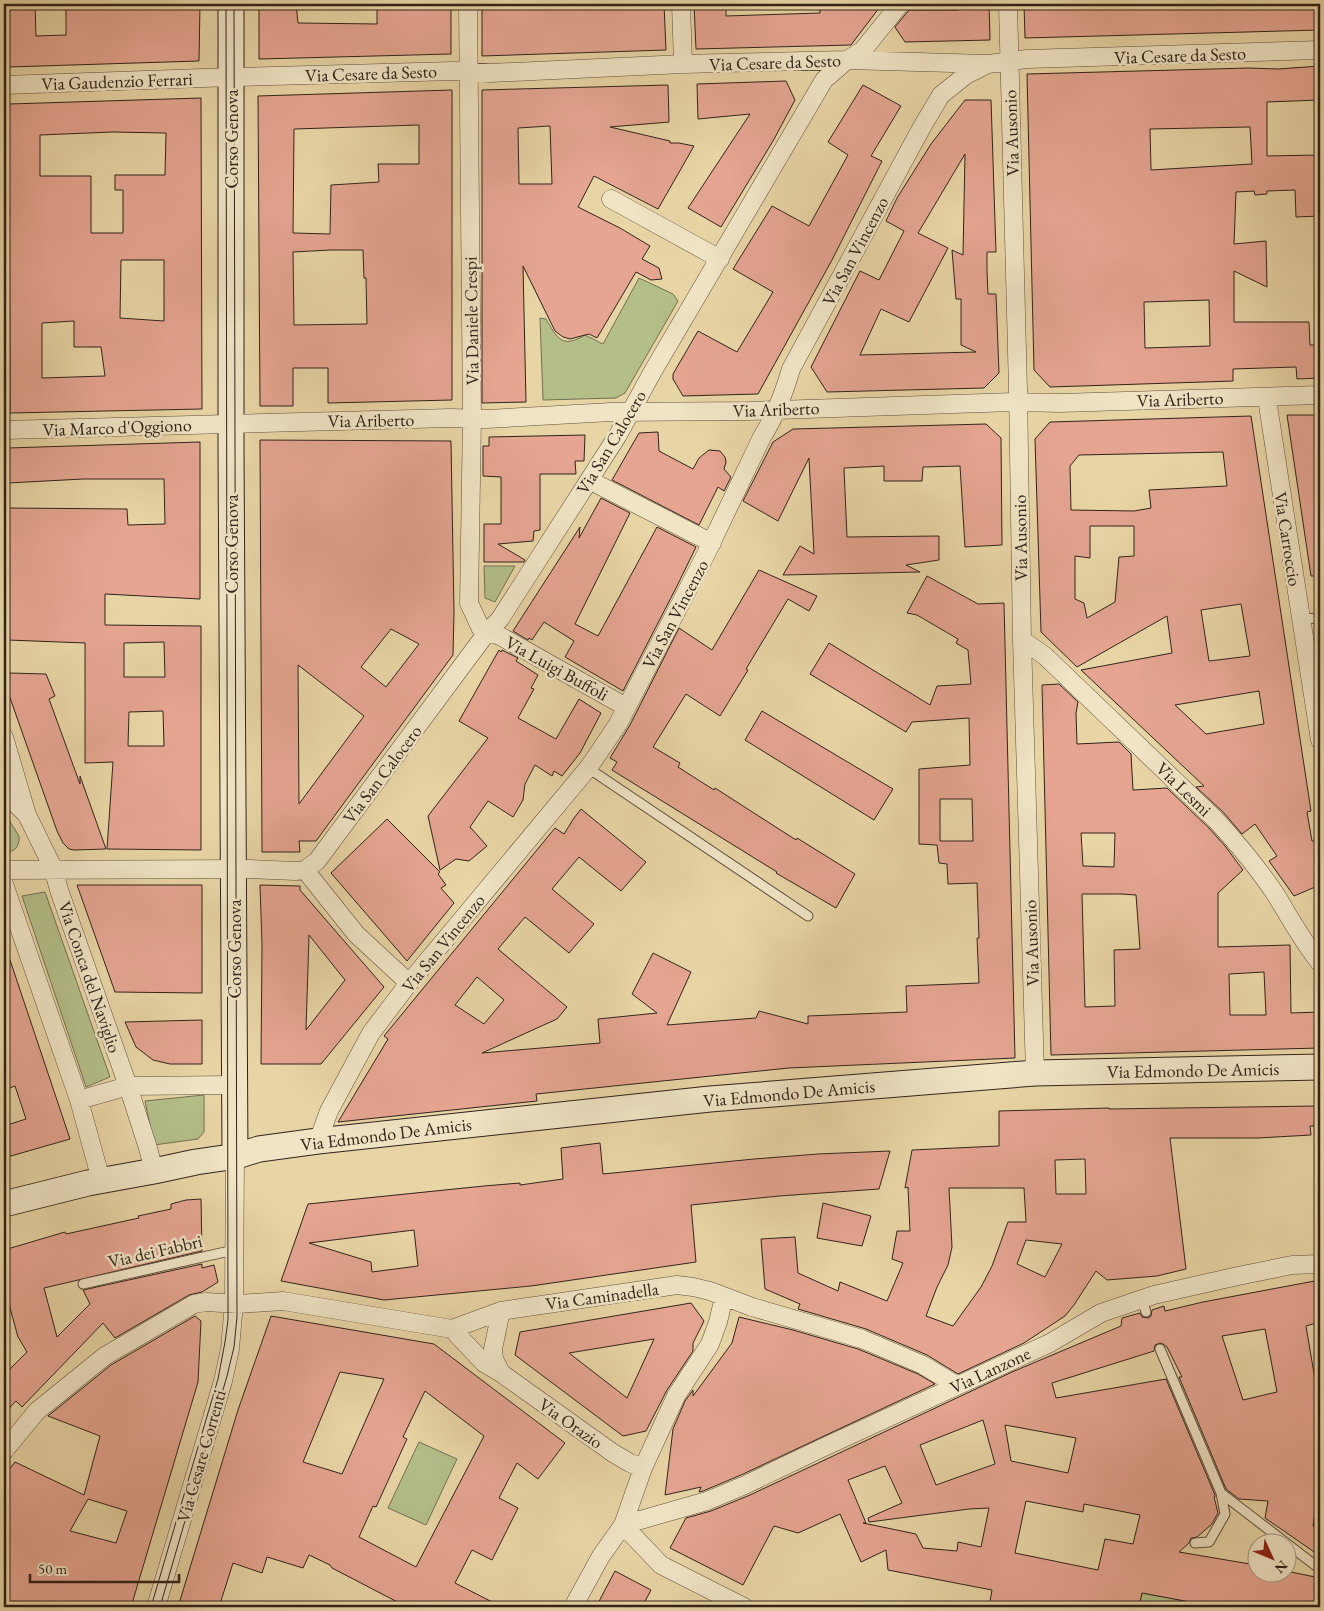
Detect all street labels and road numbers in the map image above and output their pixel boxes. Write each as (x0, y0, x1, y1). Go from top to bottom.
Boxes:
street label: Via Cesare da Sesto (1114, 41, 1246, 69)
street label: Via Cesare da Sesto (709, 48, 841, 76)
street label: Via Cesare da Sesto (305, 59, 437, 87)
street label: Via Gaudenzio Ferrari (41, 67, 194, 95)
street label: Corso Genova (220, 89, 243, 189)
street label: Via Ausonio (998, 89, 1024, 177)
street label: Via San Vincenzo (817, 192, 893, 310)
street label: Via Daniele Crespi (458, 256, 484, 386)
street label: Via San Calocero (571, 386, 651, 498)
street label: Via Ariberto (1136, 386, 1224, 412)
street label: Via Ariberto (732, 396, 820, 422)
street label: Via Ariberto (327, 408, 415, 432)
street label: Via Marco d'Oggiono (42, 413, 192, 441)
street label: Via Carroccio (1269, 490, 1307, 588)
street label: Corso Genova (220, 494, 243, 594)
street label: Via Ausonio (1008, 495, 1032, 581)
street label: Via San Vincenzo (637, 555, 713, 673)
street label: Via Luigi Buffoli (501, 630, 613, 706)
street label: Via San Calocero (337, 720, 427, 828)
street label: Via Lesmi (1151, 757, 1217, 822)
street label: Via San Vincenzo (396, 889, 490, 997)
street label: Via Conca del Naviglio (53, 898, 127, 1056)
street label: Corso Genova (223, 899, 246, 999)
street label: Via Ausonio (1018, 899, 1044, 987)
street label: Via Edmondo De Amicis (1107, 1057, 1280, 1083)
street label: Via Edmondo De Amicis (702, 1074, 876, 1112)
street label: Via Edmondo De Amicis (299, 1112, 473, 1156)
street label: Via dei Fabbri (106, 1229, 205, 1273)
street label: Via Caminadella (544, 1277, 661, 1315)
street label: Via Lanzone (946, 1341, 1034, 1399)
street label: Via Cesare Correnti (171, 1387, 231, 1525)
street label: Via Orazio (534, 1392, 608, 1454)

